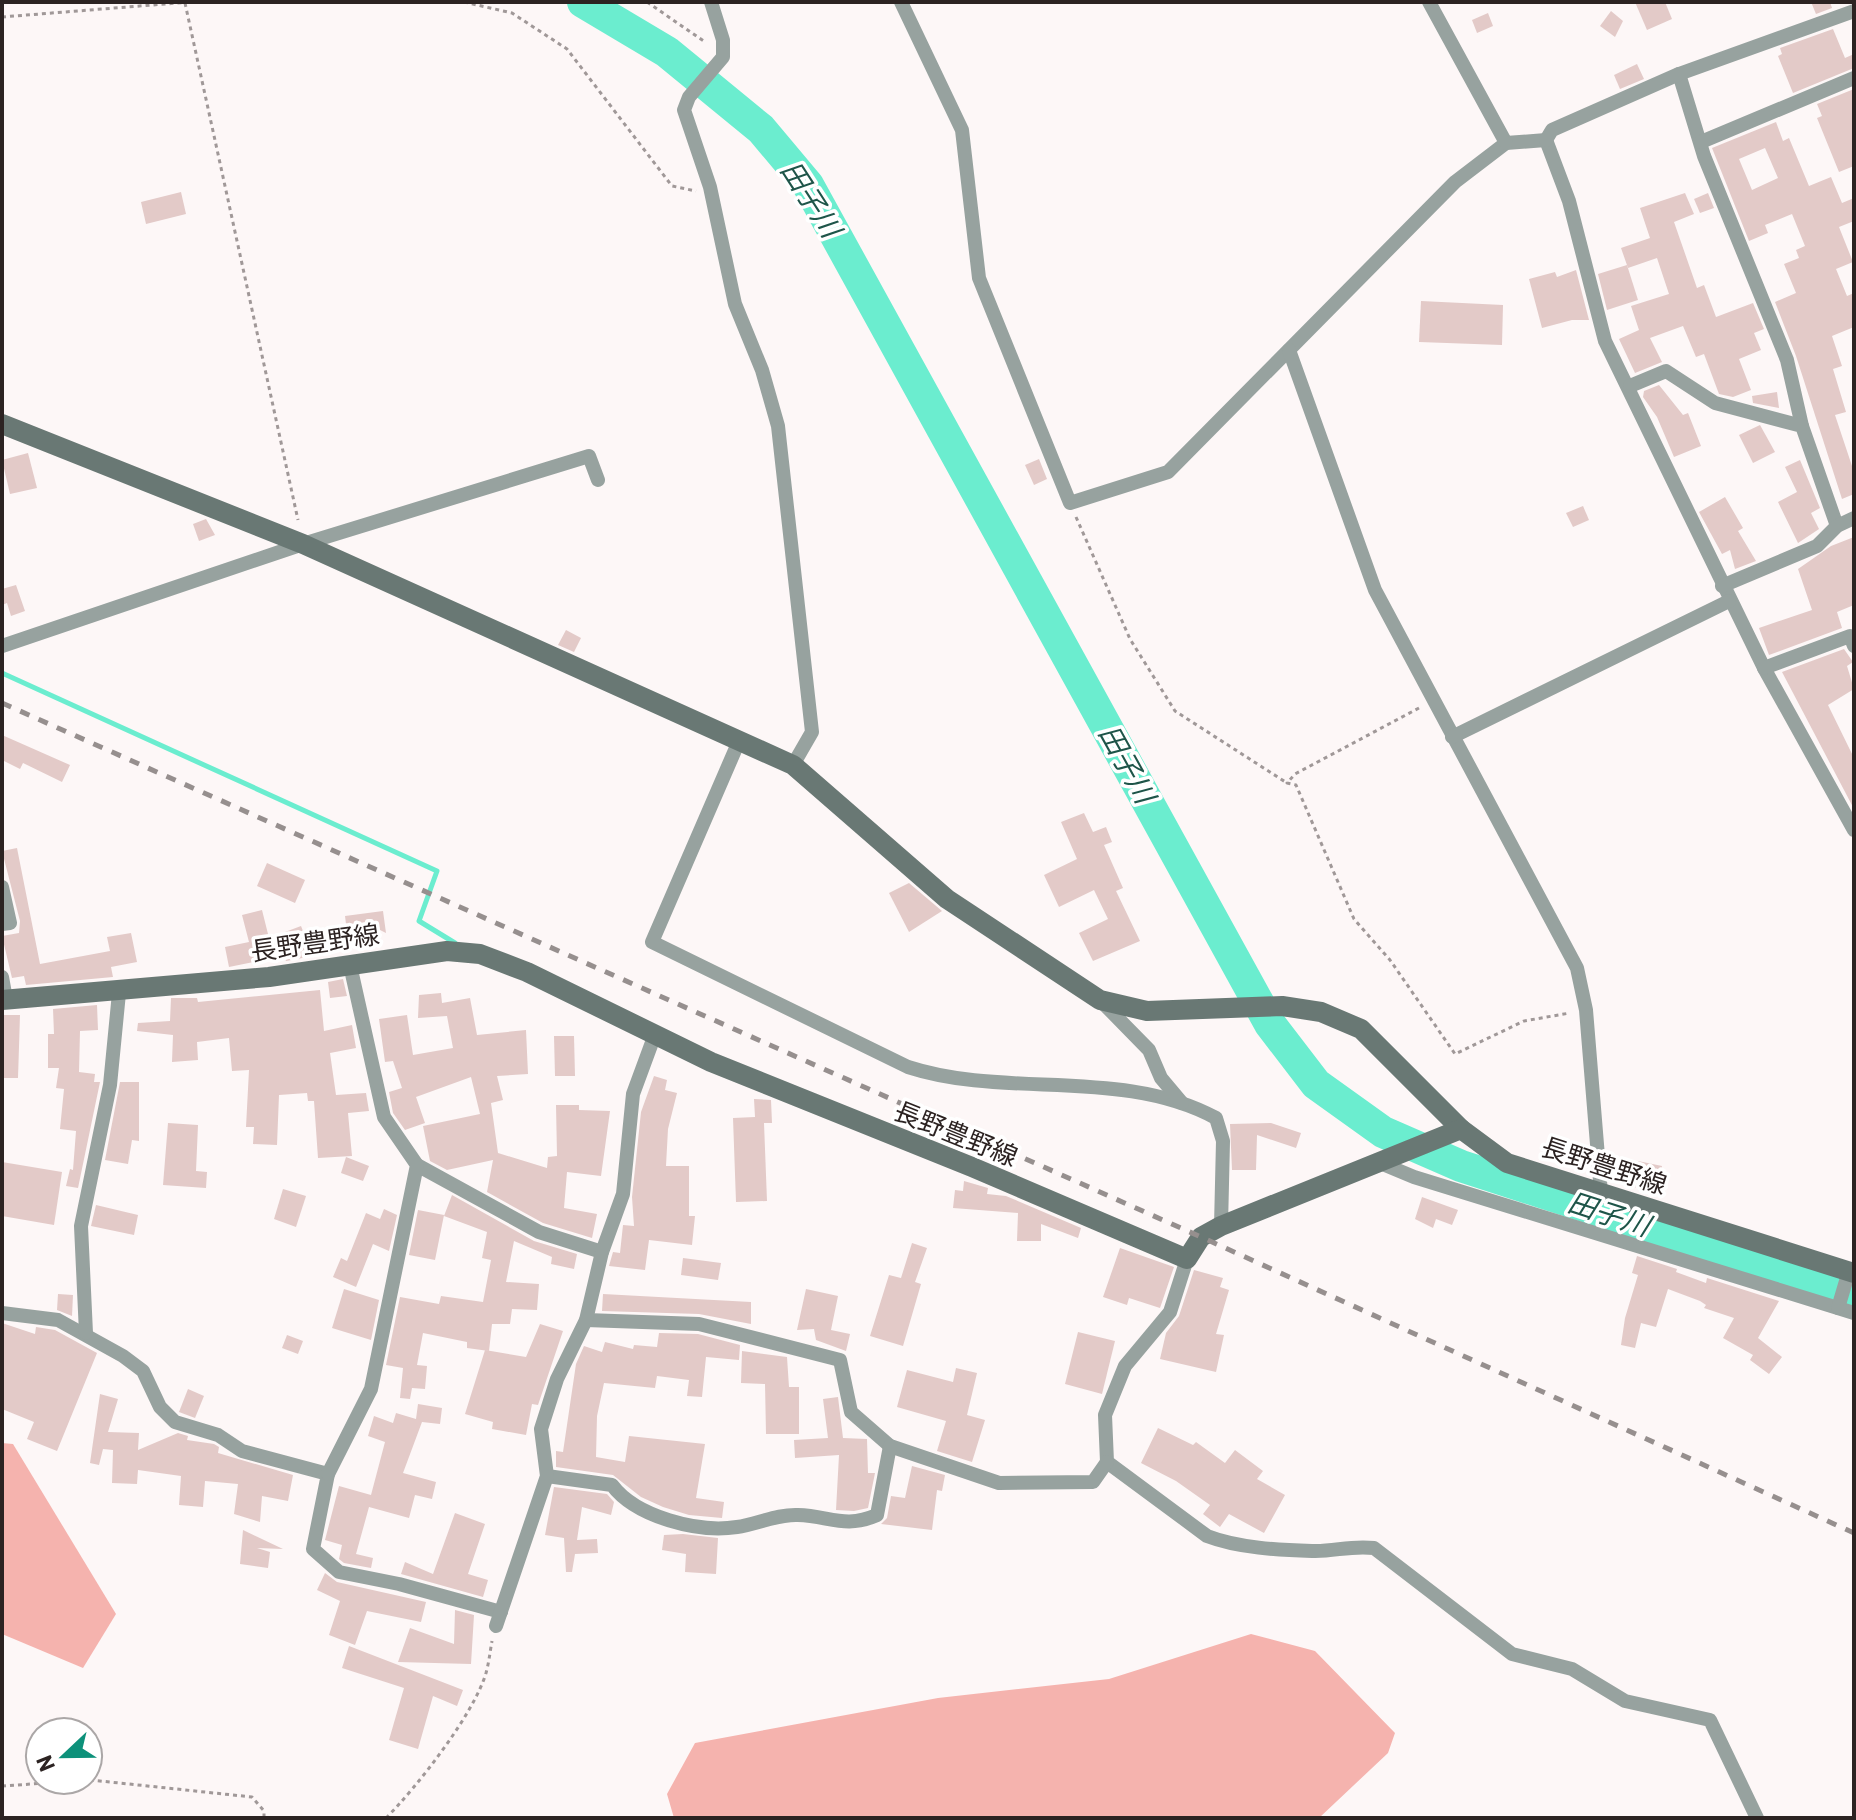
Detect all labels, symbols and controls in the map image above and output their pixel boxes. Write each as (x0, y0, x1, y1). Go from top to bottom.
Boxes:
water label: 田子川 (775, 154, 851, 245)
water label: 田子川 (1093, 719, 1165, 811)
street label: 長野豊野線 (248, 917, 381, 966)
street label: 長野豊野線 (890, 1094, 1023, 1171)
street label: 長野豊野線 (1538, 1130, 1671, 1199)
water label: 田子川 (1564, 1184, 1657, 1243)
north arrow (24, 1716, 104, 1796)
text: N (30, 1752, 59, 1776)

